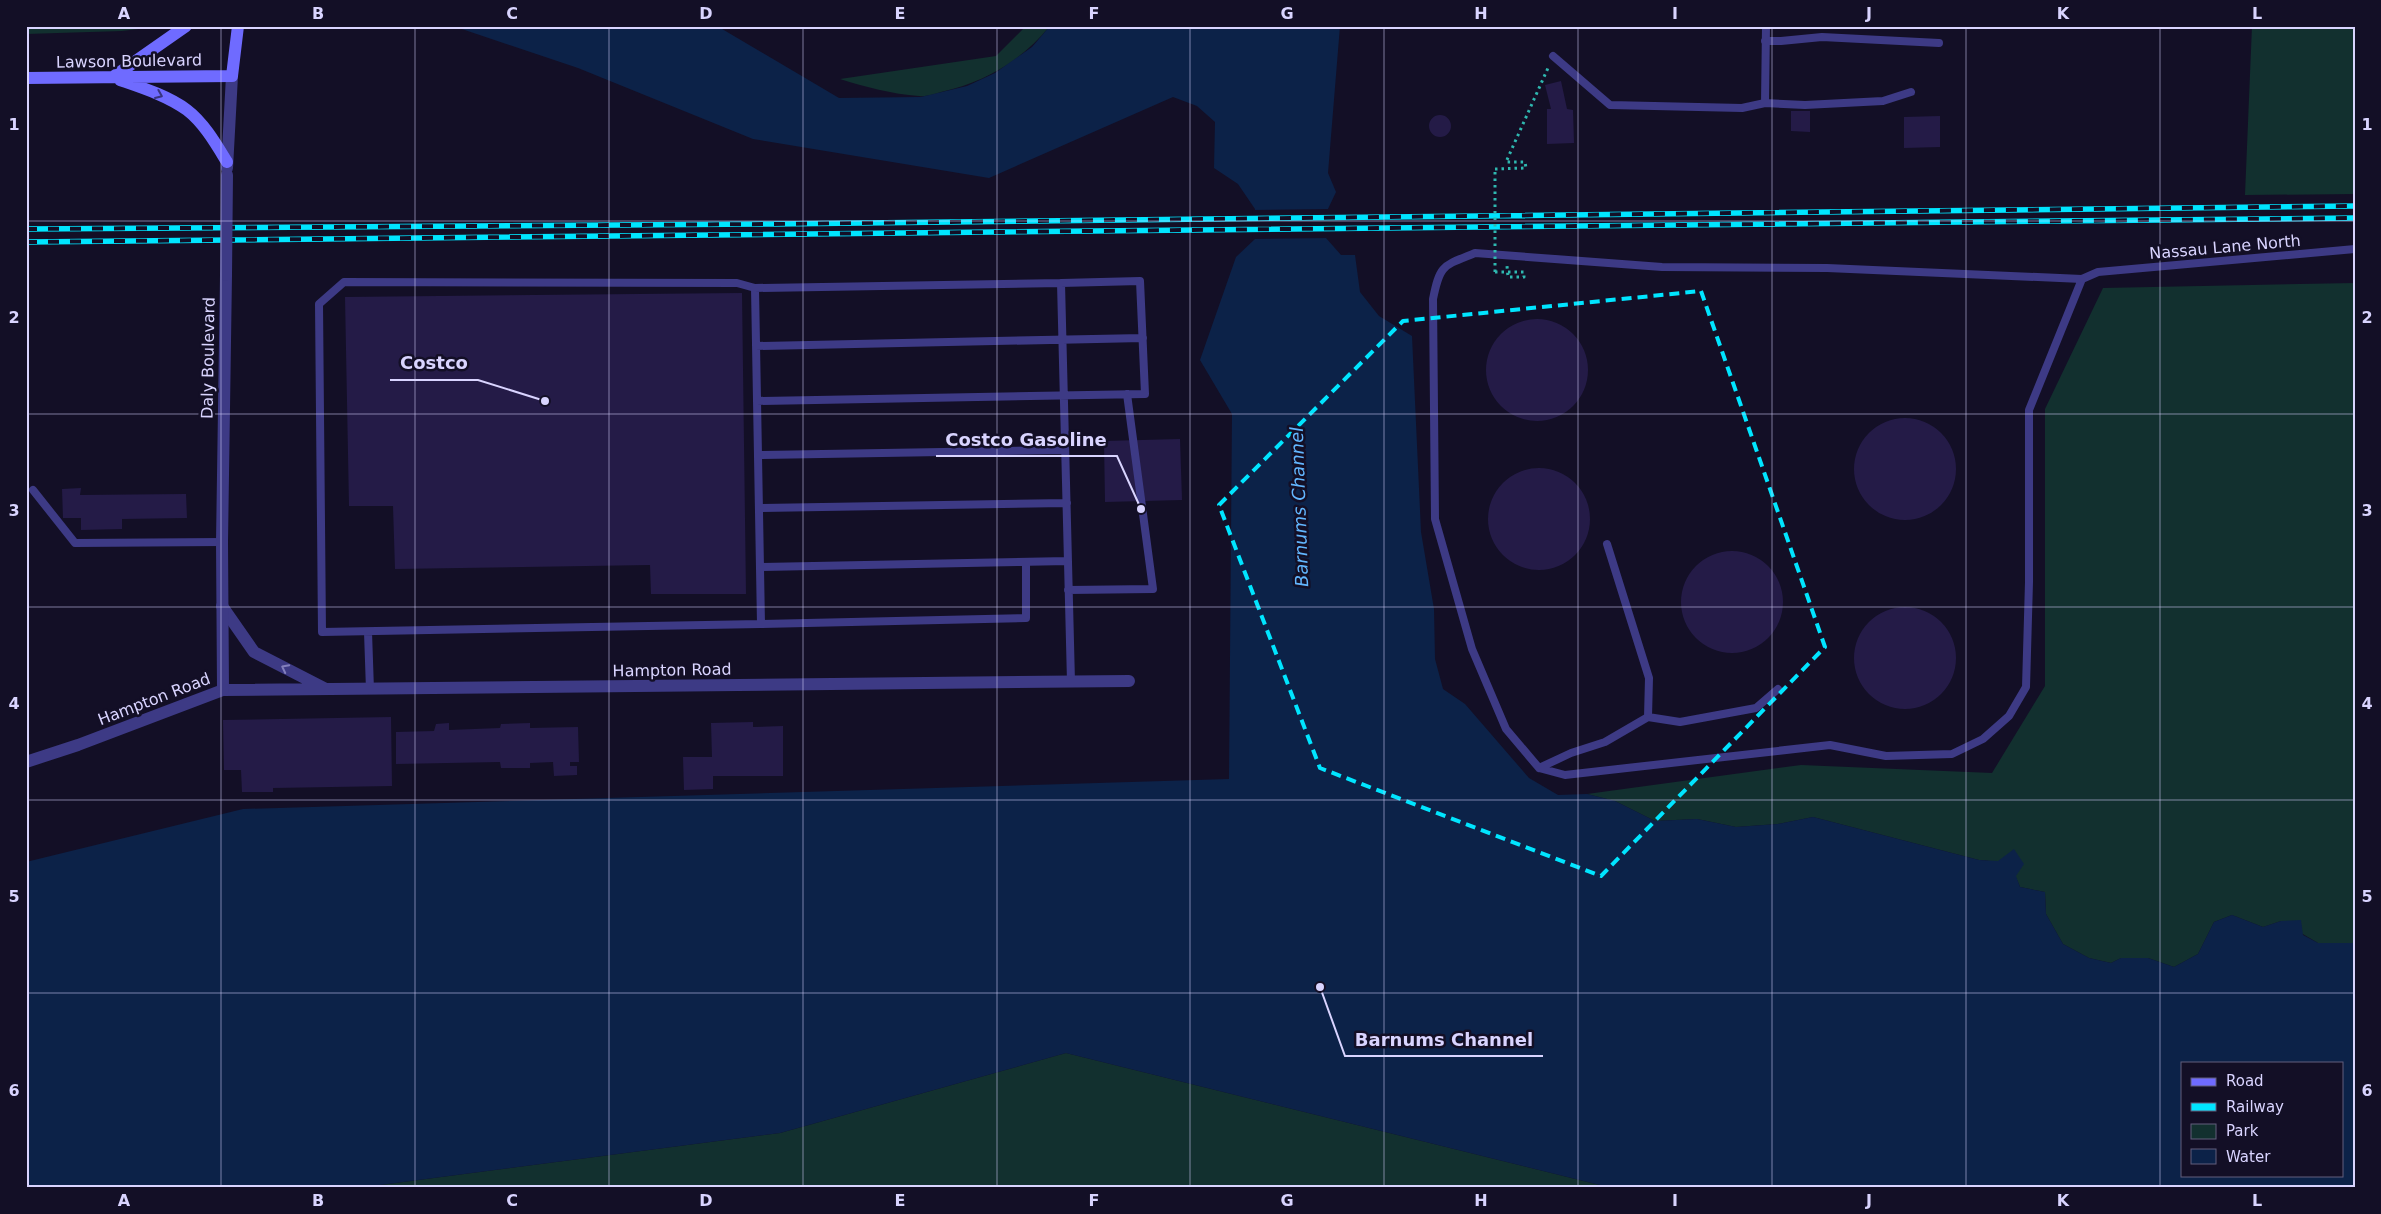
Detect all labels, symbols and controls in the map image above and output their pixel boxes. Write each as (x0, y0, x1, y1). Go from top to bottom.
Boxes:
text: A (118, 4, 131, 23)
text: B (312, 4, 324, 23)
text: C (506, 4, 518, 23)
text: D (699, 4, 713, 23)
text: E (895, 4, 905, 23)
text: F (1089, 4, 1099, 23)
text: G (1280, 4, 1294, 23)
text: H (1474, 4, 1488, 23)
text: I (1672, 4, 1678, 23)
text: J (1865, 4, 1872, 23)
text: K (2057, 4, 2070, 23)
text: L (2252, 4, 2262, 23)
street label: Lawson Boulevard (56, 50, 202, 72)
one-way arrow (154, 89, 163, 100)
text: 1 (8, 115, 20, 134)
text: 1 (2361, 115, 2373, 134)
street label: Nassau Lane North (2148, 231, 2302, 263)
street label: Daly Boulevard (197, 297, 219, 419)
text: 2 (8, 308, 20, 327)
text: 2 (2361, 308, 2373, 327)
callout: Costco (390, 347, 478, 380)
text: Costco (400, 352, 468, 373)
callout: Costco Gasoline (936, 423, 1117, 456)
water label: Barnums Channel (1286, 427, 1312, 587)
text: Costco Gasoline (945, 429, 1107, 450)
text: 3 (8, 501, 20, 520)
text: 3 (2361, 501, 2373, 520)
street label: Hampton Road (612, 659, 732, 681)
one-way arrow (281, 664, 290, 674)
street label: Hampton Road (95, 669, 213, 729)
text: 4 (8, 694, 20, 713)
text: 4 (2361, 694, 2373, 713)
text: 5 (8, 887, 20, 906)
text: 5 (2361, 887, 2373, 906)
callout: Barnums Channel (1345, 1023, 1543, 1056)
text: Barnums Channel (1355, 1029, 1533, 1050)
legend (2181, 1062, 2344, 1176)
text: Road (2226, 1072, 2264, 1090)
text: 6 (8, 1081, 20, 1100)
text: 6 (2361, 1081, 2373, 1100)
text: Railway (2226, 1098, 2284, 1116)
text: Park (2226, 1122, 2259, 1140)
text: Water (2226, 1148, 2271, 1166)
text: A (118, 1191, 131, 1210)
text: B (312, 1191, 324, 1210)
text: C (506, 1191, 518, 1210)
text: D (699, 1191, 713, 1210)
text: E (895, 1191, 905, 1210)
text: F (1089, 1191, 1099, 1210)
text: G (1280, 1191, 1294, 1210)
text: H (1474, 1191, 1488, 1210)
text: I (1672, 1191, 1678, 1210)
text: J (1865, 1191, 1872, 1210)
text: K (2057, 1191, 2070, 1210)
text: L (2252, 1191, 2262, 1210)

